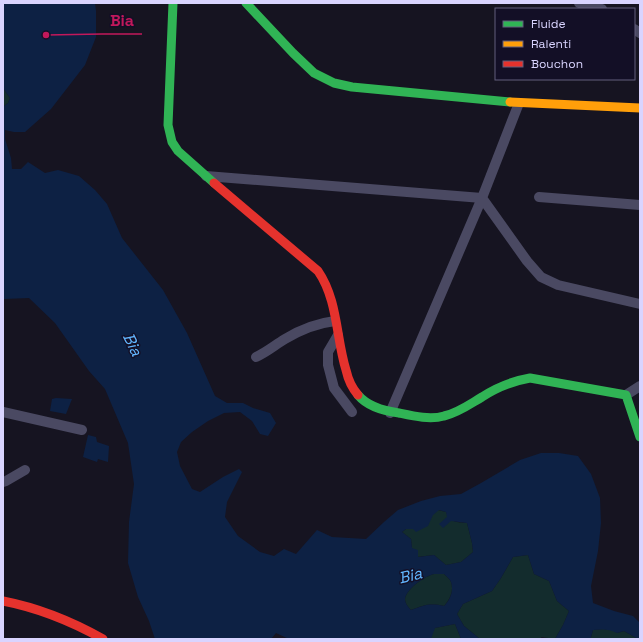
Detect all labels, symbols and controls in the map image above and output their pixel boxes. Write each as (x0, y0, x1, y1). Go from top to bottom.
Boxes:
callout: Bia (102, 6, 142, 34)
legend (495, 8, 635, 80)
text: Bia (110, 10, 134, 31)
text: Fluide (531, 16, 566, 32)
text: Ralenti (531, 36, 571, 52)
text: Bouchon (531, 56, 583, 72)
water label: Bia (118, 329, 148, 360)
water label: Bia (396, 562, 425, 589)

